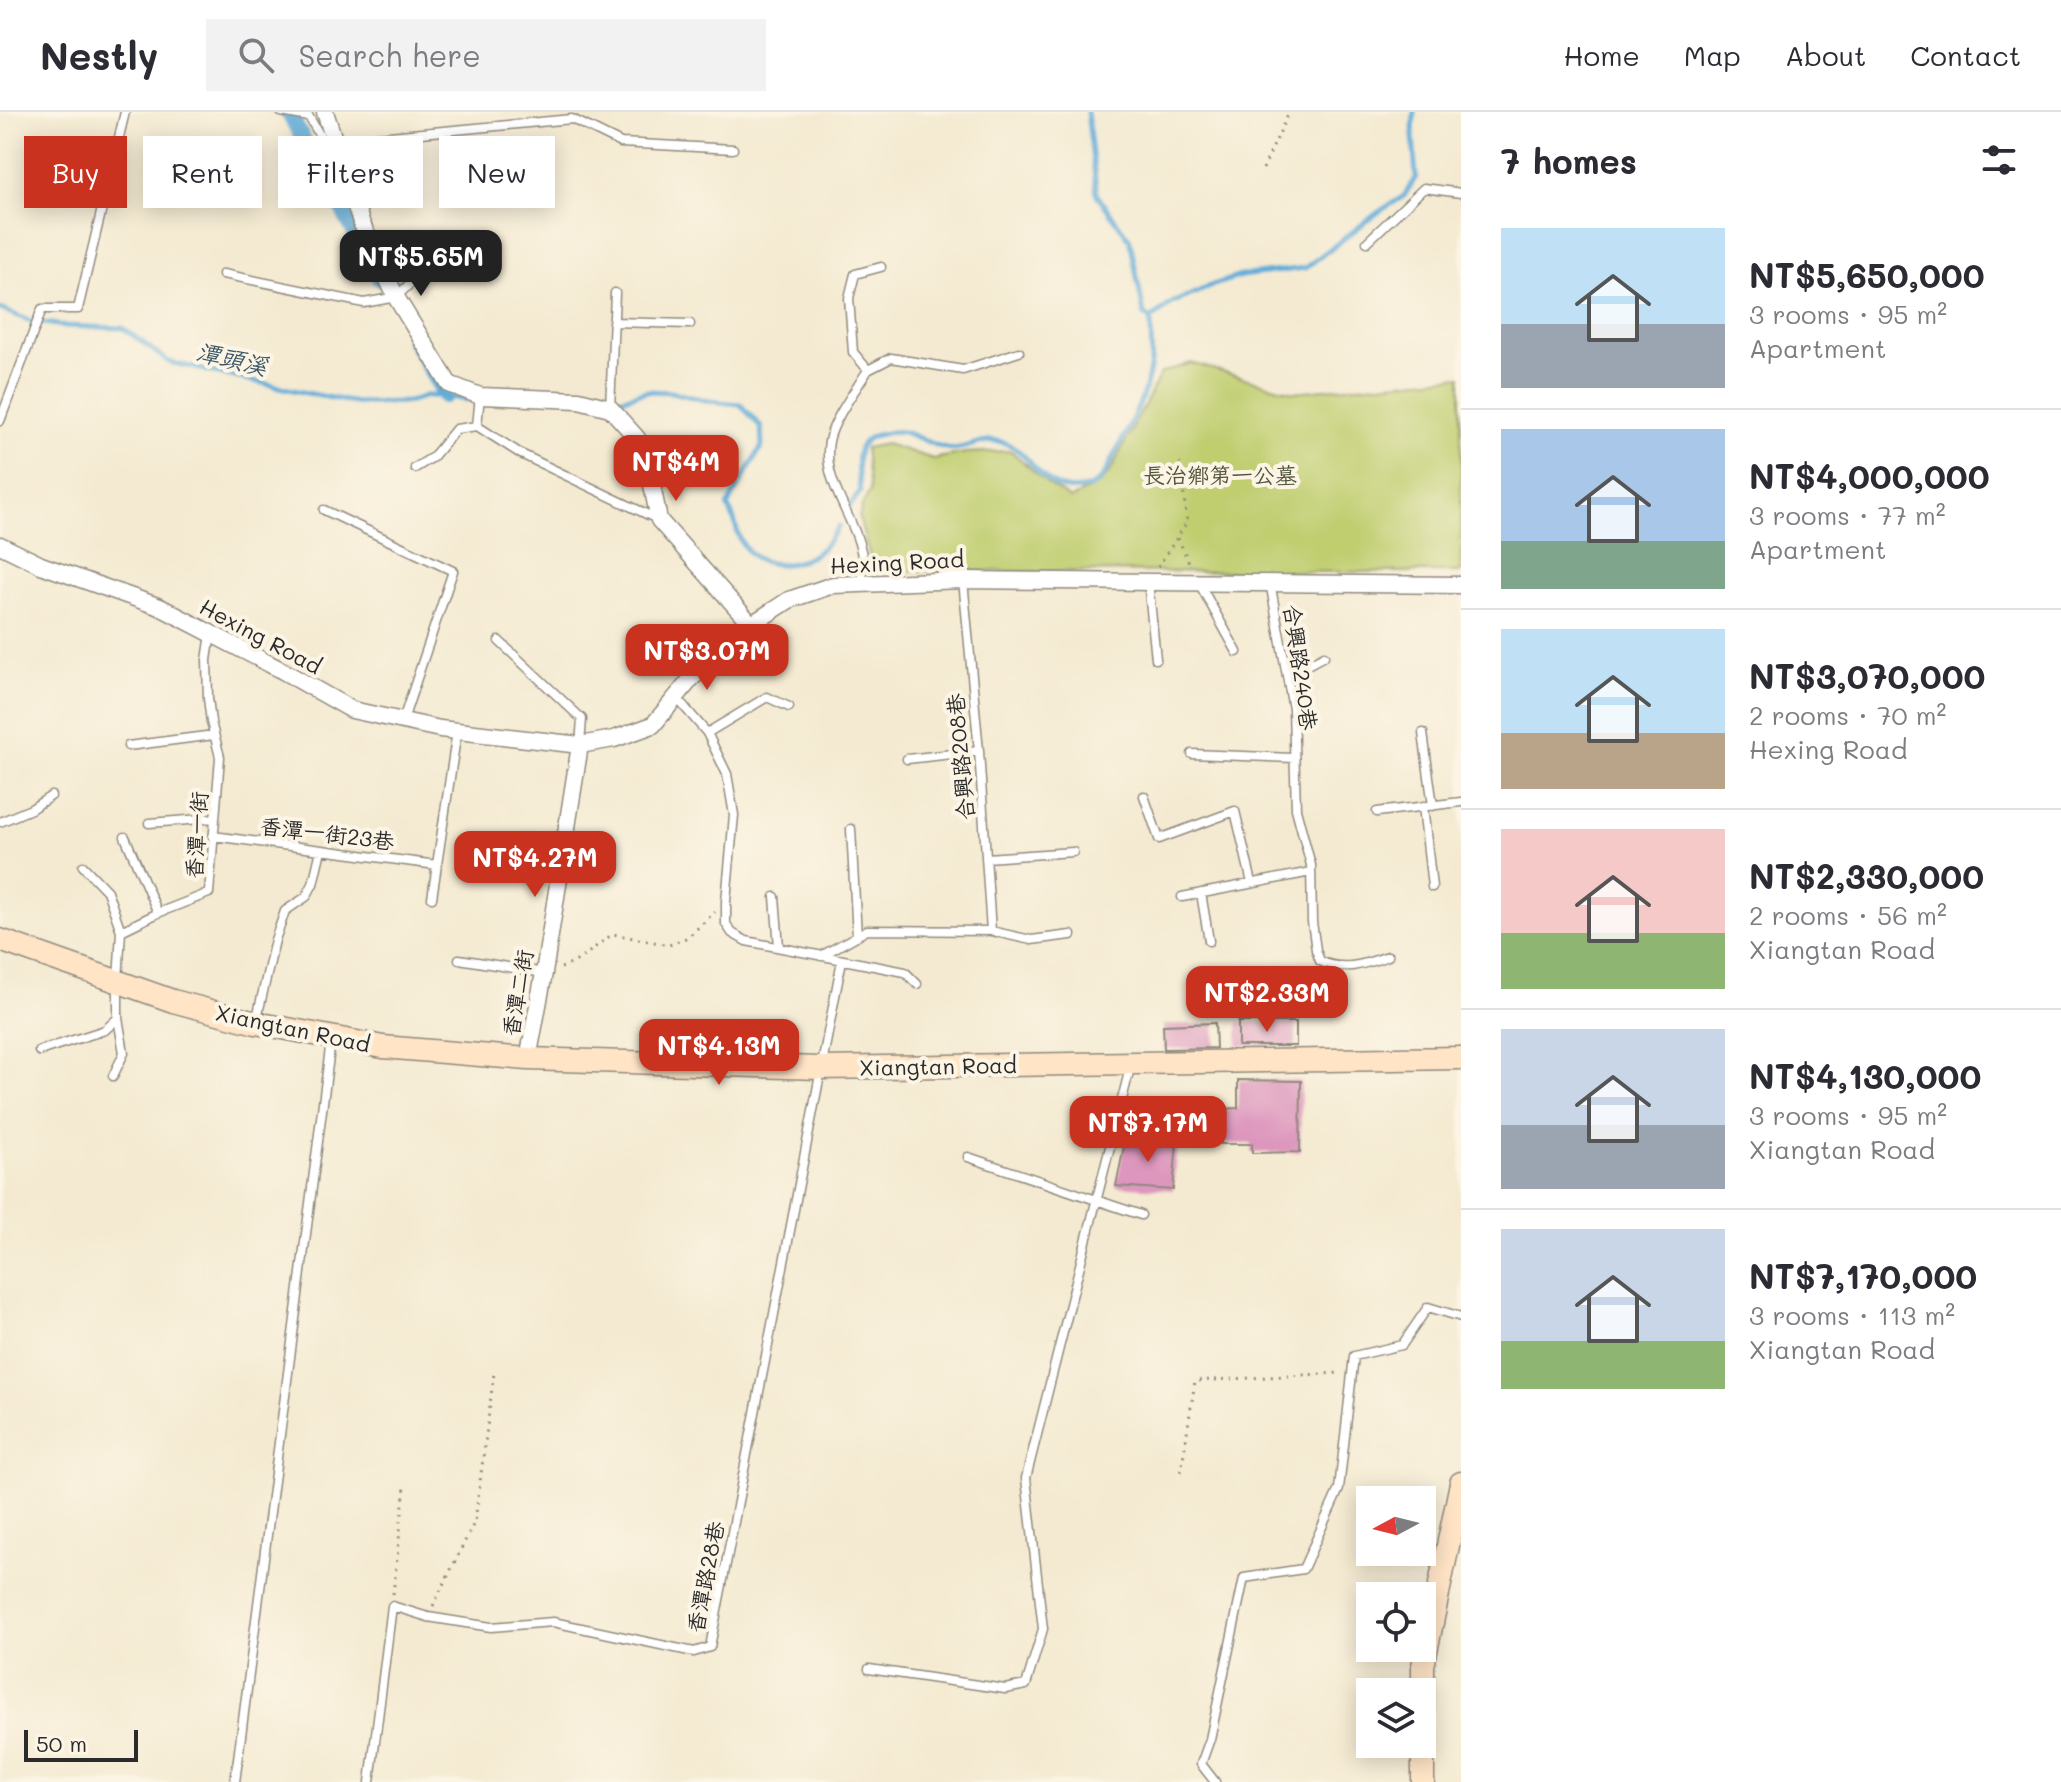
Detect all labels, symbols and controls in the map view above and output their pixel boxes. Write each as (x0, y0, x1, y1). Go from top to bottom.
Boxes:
search box (206, 19, 766, 91)
text: Nestly (40, 30, 158, 80)
icon: search (234, 33, 278, 77)
text: Search here (298, 35, 481, 75)
text: Home (1564, 37, 1640, 73)
text: Map (1684, 37, 1741, 73)
text: About (1785, 37, 1866, 73)
text: Contact (1910, 37, 2021, 73)
chip: Buy (24, 136, 127, 208)
chip: Rent (143, 136, 262, 208)
chip: Filters (278, 136, 423, 208)
chip: New (439, 136, 555, 208)
text: 7 homes (1501, 138, 1637, 183)
icon: filters (1977, 138, 2021, 182)
pin: NT$5.65M (338, 230, 504, 298)
text: NT$5.65M (358, 239, 484, 273)
text: NT$5,650,000 (1749, 252, 1985, 297)
icon: home (1565, 260, 1661, 356)
text: 3 rooms · 95 m² (1749, 297, 1947, 331)
text: Apartment (1749, 331, 1886, 365)
water label: 潭頭溪 (193, 335, 273, 382)
pin: NT$4M (620, 435, 732, 503)
text: NT$4M (632, 444, 720, 478)
text: NT$4,000,000 (1749, 453, 1990, 498)
park label: 長治鄉第一公墓 (1143, 460, 1297, 489)
icon: home (1565, 461, 1661, 557)
text: 3 rooms · 77 m² (1749, 498, 1946, 532)
text: Apartment (1749, 532, 1886, 566)
street label: Hexing Road (829, 544, 965, 580)
street label: Hexing Road (195, 592, 327, 680)
street label: 合興路240巷 (1278, 602, 1324, 732)
pin: NT$3.07M (624, 624, 790, 692)
text: NT$3.07M (643, 633, 771, 667)
text: NT$3,070,000 (1749, 653, 1985, 698)
icon: home (1565, 661, 1661, 757)
street label: 合興路208巷 (940, 692, 980, 822)
text: 2 rooms · 70 m² (1749, 698, 1946, 732)
text: Hexing Road (1749, 732, 1907, 766)
street label: 香潭一街 (178, 790, 214, 880)
street label: 香潭一街23巷 (258, 810, 396, 856)
pin: NT$4.27M (452, 831, 618, 899)
text: NT$4.27M (472, 840, 598, 874)
text: NT$2,330,000 (1749, 853, 1984, 898)
icon: home (1565, 861, 1661, 957)
text: 2 rooms · 56 m² (1749, 898, 1947, 932)
text: Xiangtan Road (1749, 932, 1935, 966)
street label: 香潭二街 (495, 947, 539, 1039)
pin: NT$2.33M (1184, 966, 1350, 1034)
text: NT$2.33M (1204, 975, 1330, 1009)
street label: Xiangtan Road (213, 997, 373, 1059)
pin: NT$4.13M (636, 1019, 802, 1087)
text: NT$4.13M (657, 1028, 781, 1062)
street label: Xiangtan Road (859, 1050, 1017, 1082)
text: NT$4,130,000 (1749, 1053, 1981, 1098)
icon: home (1565, 1061, 1661, 1157)
pin: NT$7.17M (1065, 1096, 1231, 1164)
text: 3 rooms · 95 m² (1749, 1098, 1947, 1132)
text: NT$7.17M (1088, 1105, 1208, 1139)
text: Xiangtan Road (1749, 1132, 1935, 1166)
text: NT$7,170,000 (1749, 1253, 1977, 1298)
icon: home (1565, 1261, 1661, 1357)
text: 3 rooms · 113 m² (1749, 1298, 1955, 1332)
text: Xiangtan Road (1749, 1332, 1935, 1366)
north arrow (1356, 1486, 1436, 1566)
map controls (1356, 1486, 1436, 1758)
street label: 香潭路28巷 (680, 1518, 730, 1636)
button: locate (1356, 1582, 1436, 1662)
button: layers (1356, 1678, 1436, 1758)
scale bar (24, 1726, 138, 1762)
text: 50 m (36, 1729, 87, 1758)

